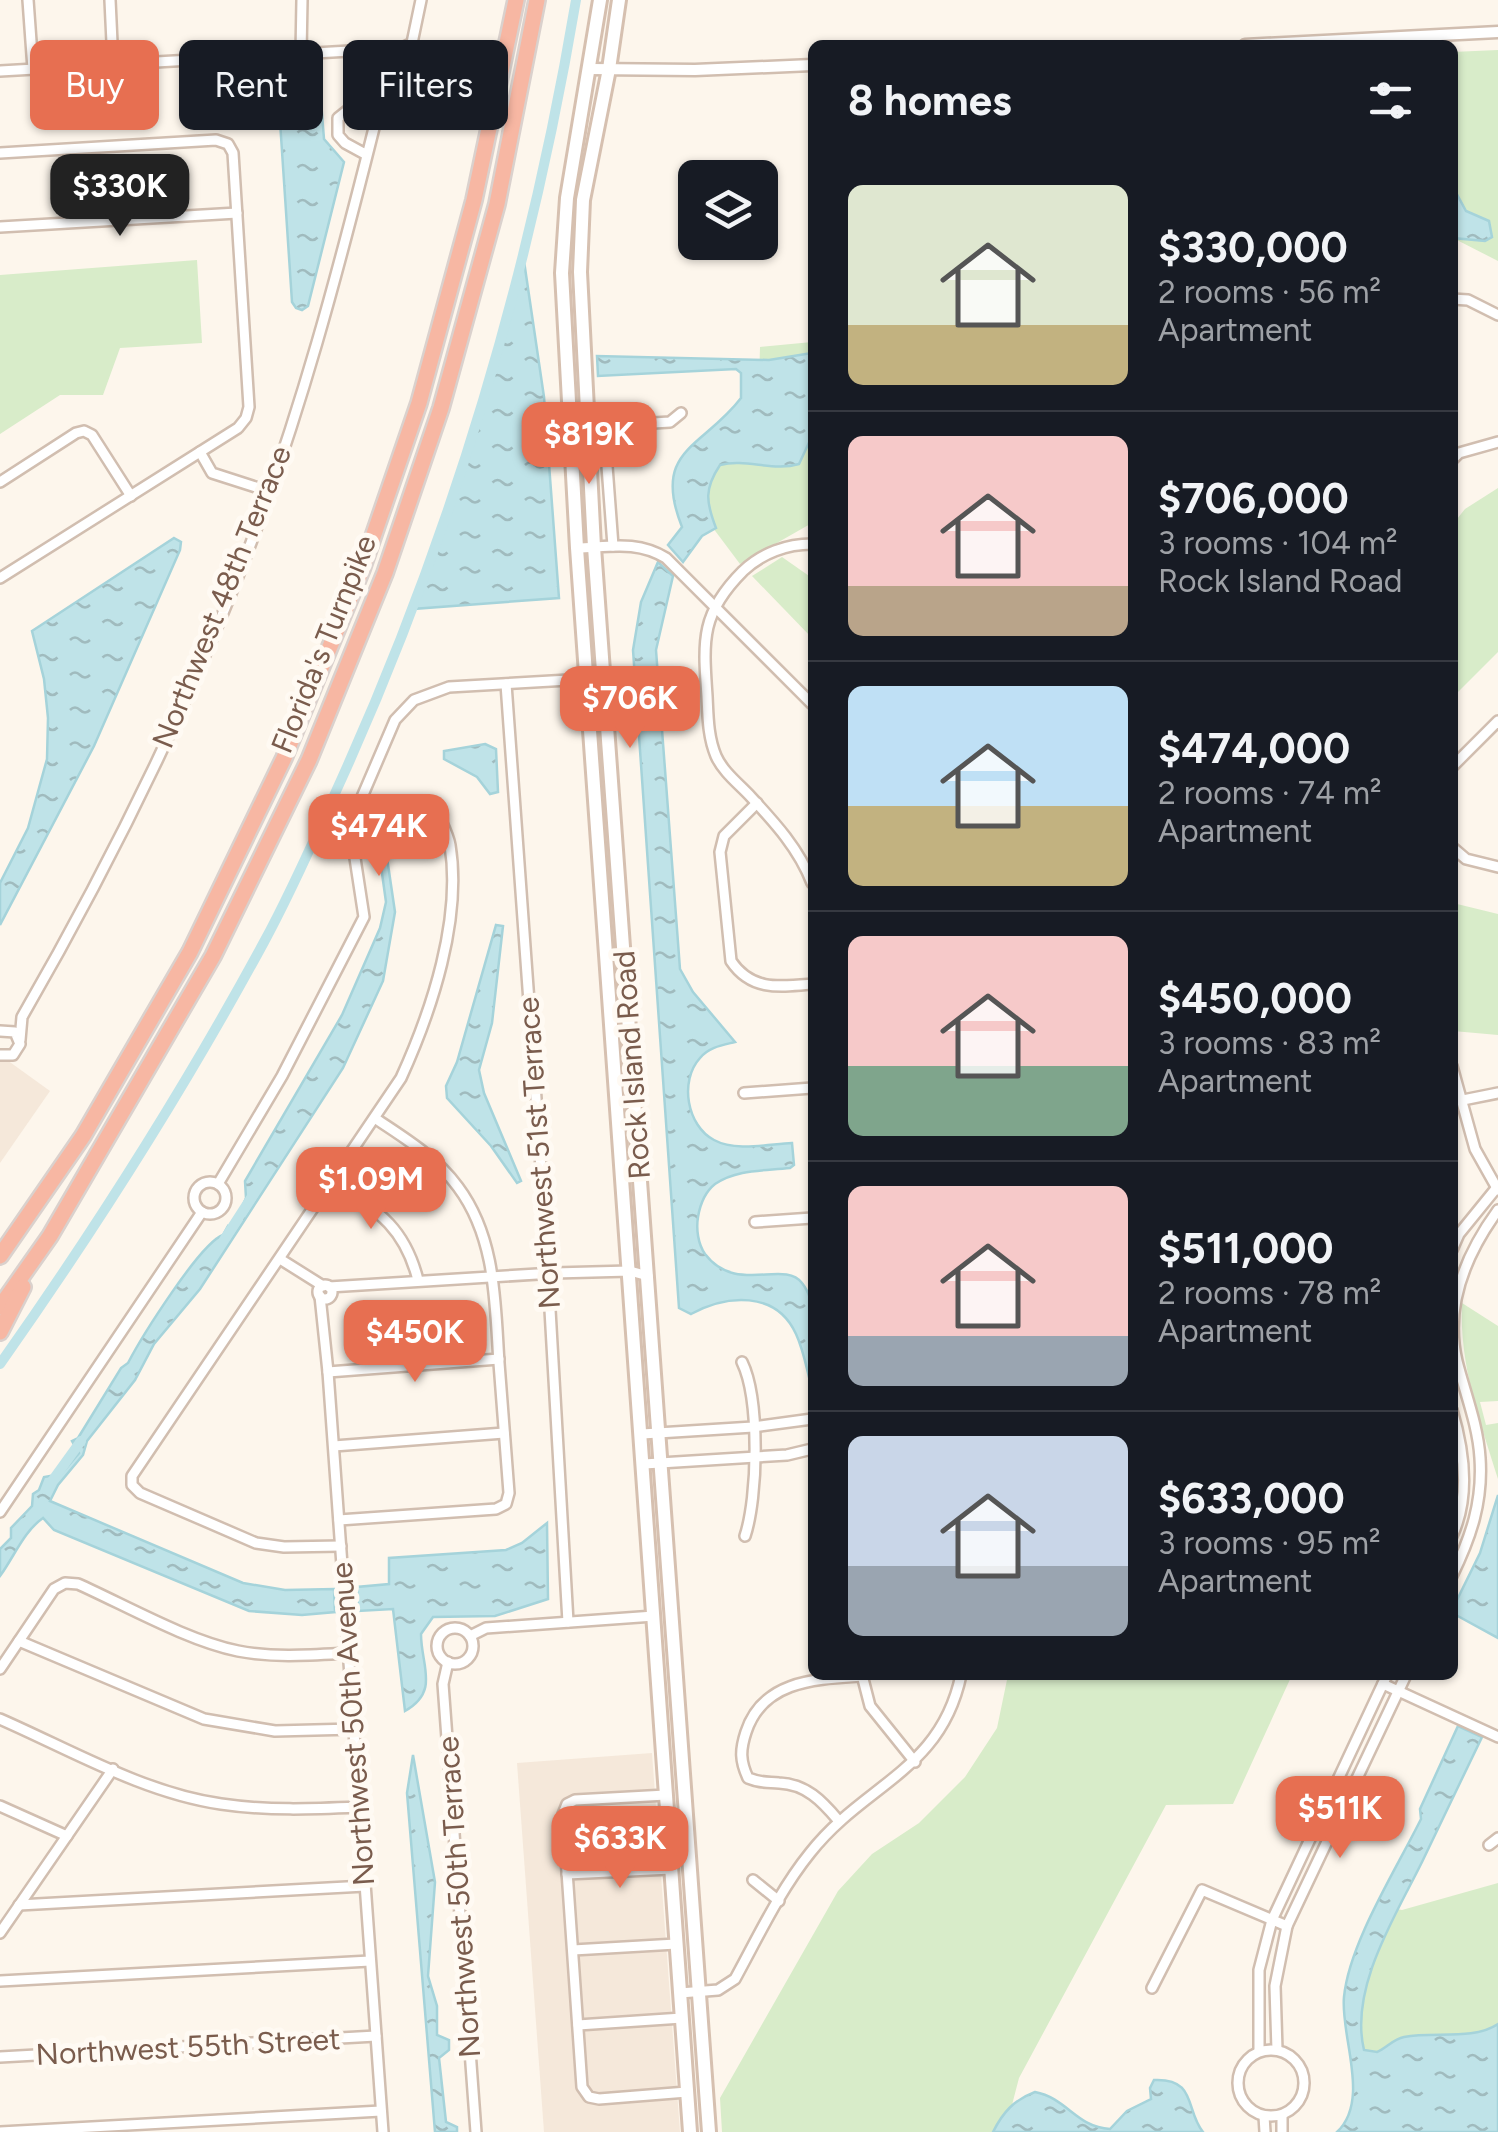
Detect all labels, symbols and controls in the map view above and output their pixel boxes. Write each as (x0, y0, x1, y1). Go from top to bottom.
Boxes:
chip: Buy (30, 40, 159, 130)
chip: Rent (179, 40, 323, 130)
chip: Filters (343, 40, 508, 130)
icon: filters (1363, 73, 1418, 128)
text: 8 homes (848, 75, 1012, 126)
pin: $330K (50, 154, 190, 239)
map controls (678, 160, 778, 260)
button: layers (678, 160, 778, 260)
text: $330K (72, 167, 168, 205)
text: $330,000 (1158, 222, 1348, 273)
icon: home (928, 225, 1048, 345)
text: 2 rooms · 56 m² (1158, 273, 1381, 311)
text: Apartment (1158, 311, 1312, 349)
pin: $819K (519, 402, 659, 487)
text: $819K (544, 415, 634, 453)
street label: Northwest 48th Terrace (144, 440, 299, 753)
text: $706,000 (1158, 473, 1349, 524)
icon: home (928, 476, 1048, 596)
text: 3 rooms · 104 m² (1158, 524, 1398, 562)
street label: Florida's Turnpike (263, 529, 384, 758)
text: Rock Island Road (1158, 562, 1402, 600)
pin: $706K (560, 666, 700, 751)
text: $706K (582, 679, 678, 717)
text: $474,000 (1158, 723, 1350, 774)
icon: home (928, 726, 1048, 846)
text: 2 rooms · 74 m² (1158, 774, 1382, 812)
pin: $474K (309, 794, 449, 879)
text: $474K (330, 807, 428, 845)
text: Apartment (1158, 812, 1312, 850)
street label: Rock Island Road (605, 949, 658, 1181)
text: $450,000 (1158, 973, 1352, 1024)
icon: home (928, 976, 1048, 1096)
street label: Northwest 51st Terrace (509, 996, 568, 1310)
text: 3 rooms · 83 m² (1158, 1024, 1381, 1062)
text: Apartment (1158, 1062, 1312, 1100)
pin: $1.09M (290, 1147, 452, 1232)
text: $1.09M (318, 1160, 424, 1198)
text: $511,000 (1158, 1223, 1334, 1274)
icon: home (928, 1226, 1048, 1346)
text: 2 rooms · 78 m² (1158, 1274, 1381, 1312)
pin: $450K (345, 1300, 485, 1385)
text: Apartment (1158, 1312, 1312, 1350)
text: $450K (366, 1313, 464, 1351)
text: $633,000 (1158, 1473, 1345, 1524)
icon: home (928, 1476, 1048, 1596)
text: 3 rooms · 95 m² (1158, 1524, 1381, 1562)
street label: Northwest 50th Avenue (323, 1561, 382, 1887)
text: Apartment (1158, 1562, 1312, 1600)
street label: Northwest 50th Terrace (429, 1735, 488, 2059)
pin: $511K (1270, 1776, 1410, 1861)
text: $511K (1298, 1789, 1382, 1827)
pin: $633K (550, 1806, 690, 1891)
text: $633K (573, 1819, 667, 1857)
street label: Northwest 55th Street (35, 2020, 341, 2073)

